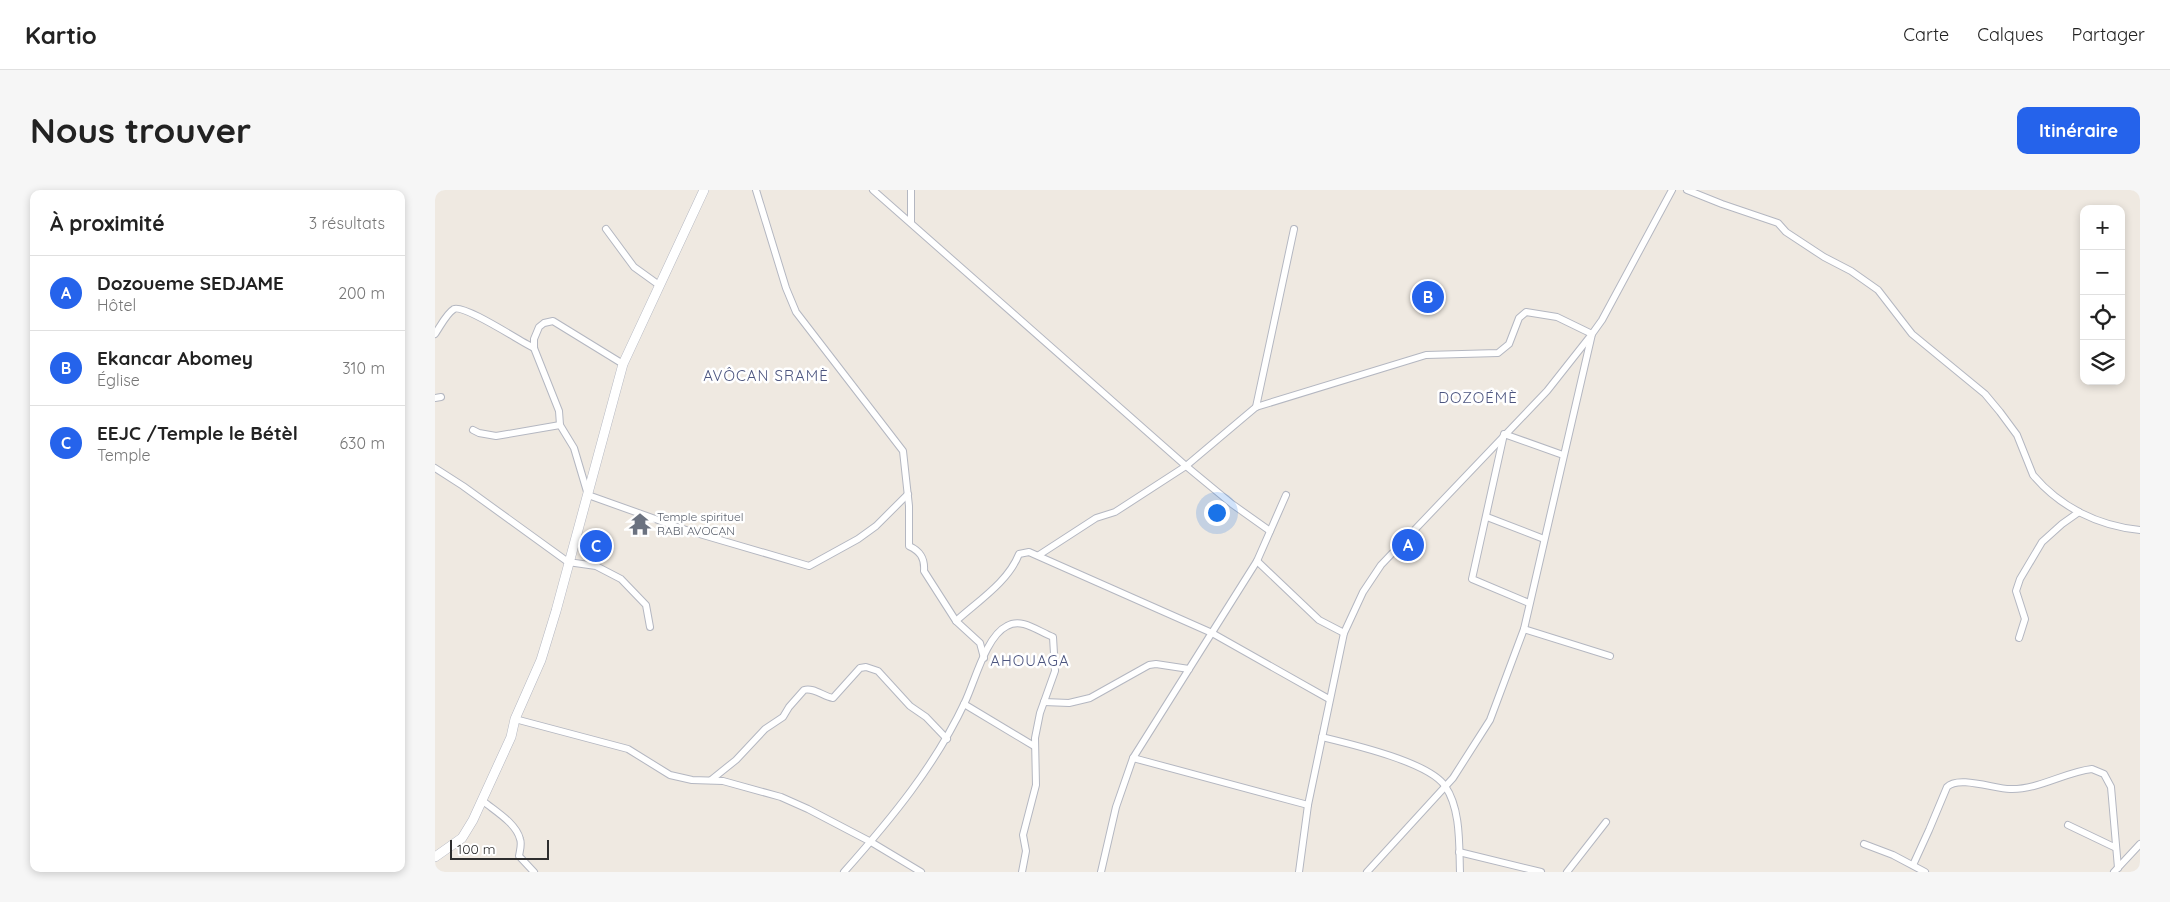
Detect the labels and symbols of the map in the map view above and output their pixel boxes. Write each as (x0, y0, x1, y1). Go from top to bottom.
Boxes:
pin: B (1412, 278, 1444, 316)
district label: AVÔCAN SRAMÈ (703, 366, 829, 385)
district label: DOZOÉMÈ (1438, 388, 1518, 407)
your location (1204, 500, 1230, 526)
place label: Temple spirituel RABI AVOCAN (657, 509, 744, 538)
temple icon: Temple spirituel RABI AVOCAN (627, 511, 653, 537)
pin: A (1392, 526, 1424, 564)
pin: C (580, 527, 612, 565)
district label: AHOUAGA (990, 651, 1070, 670)
scale bar (450, 837, 549, 860)

